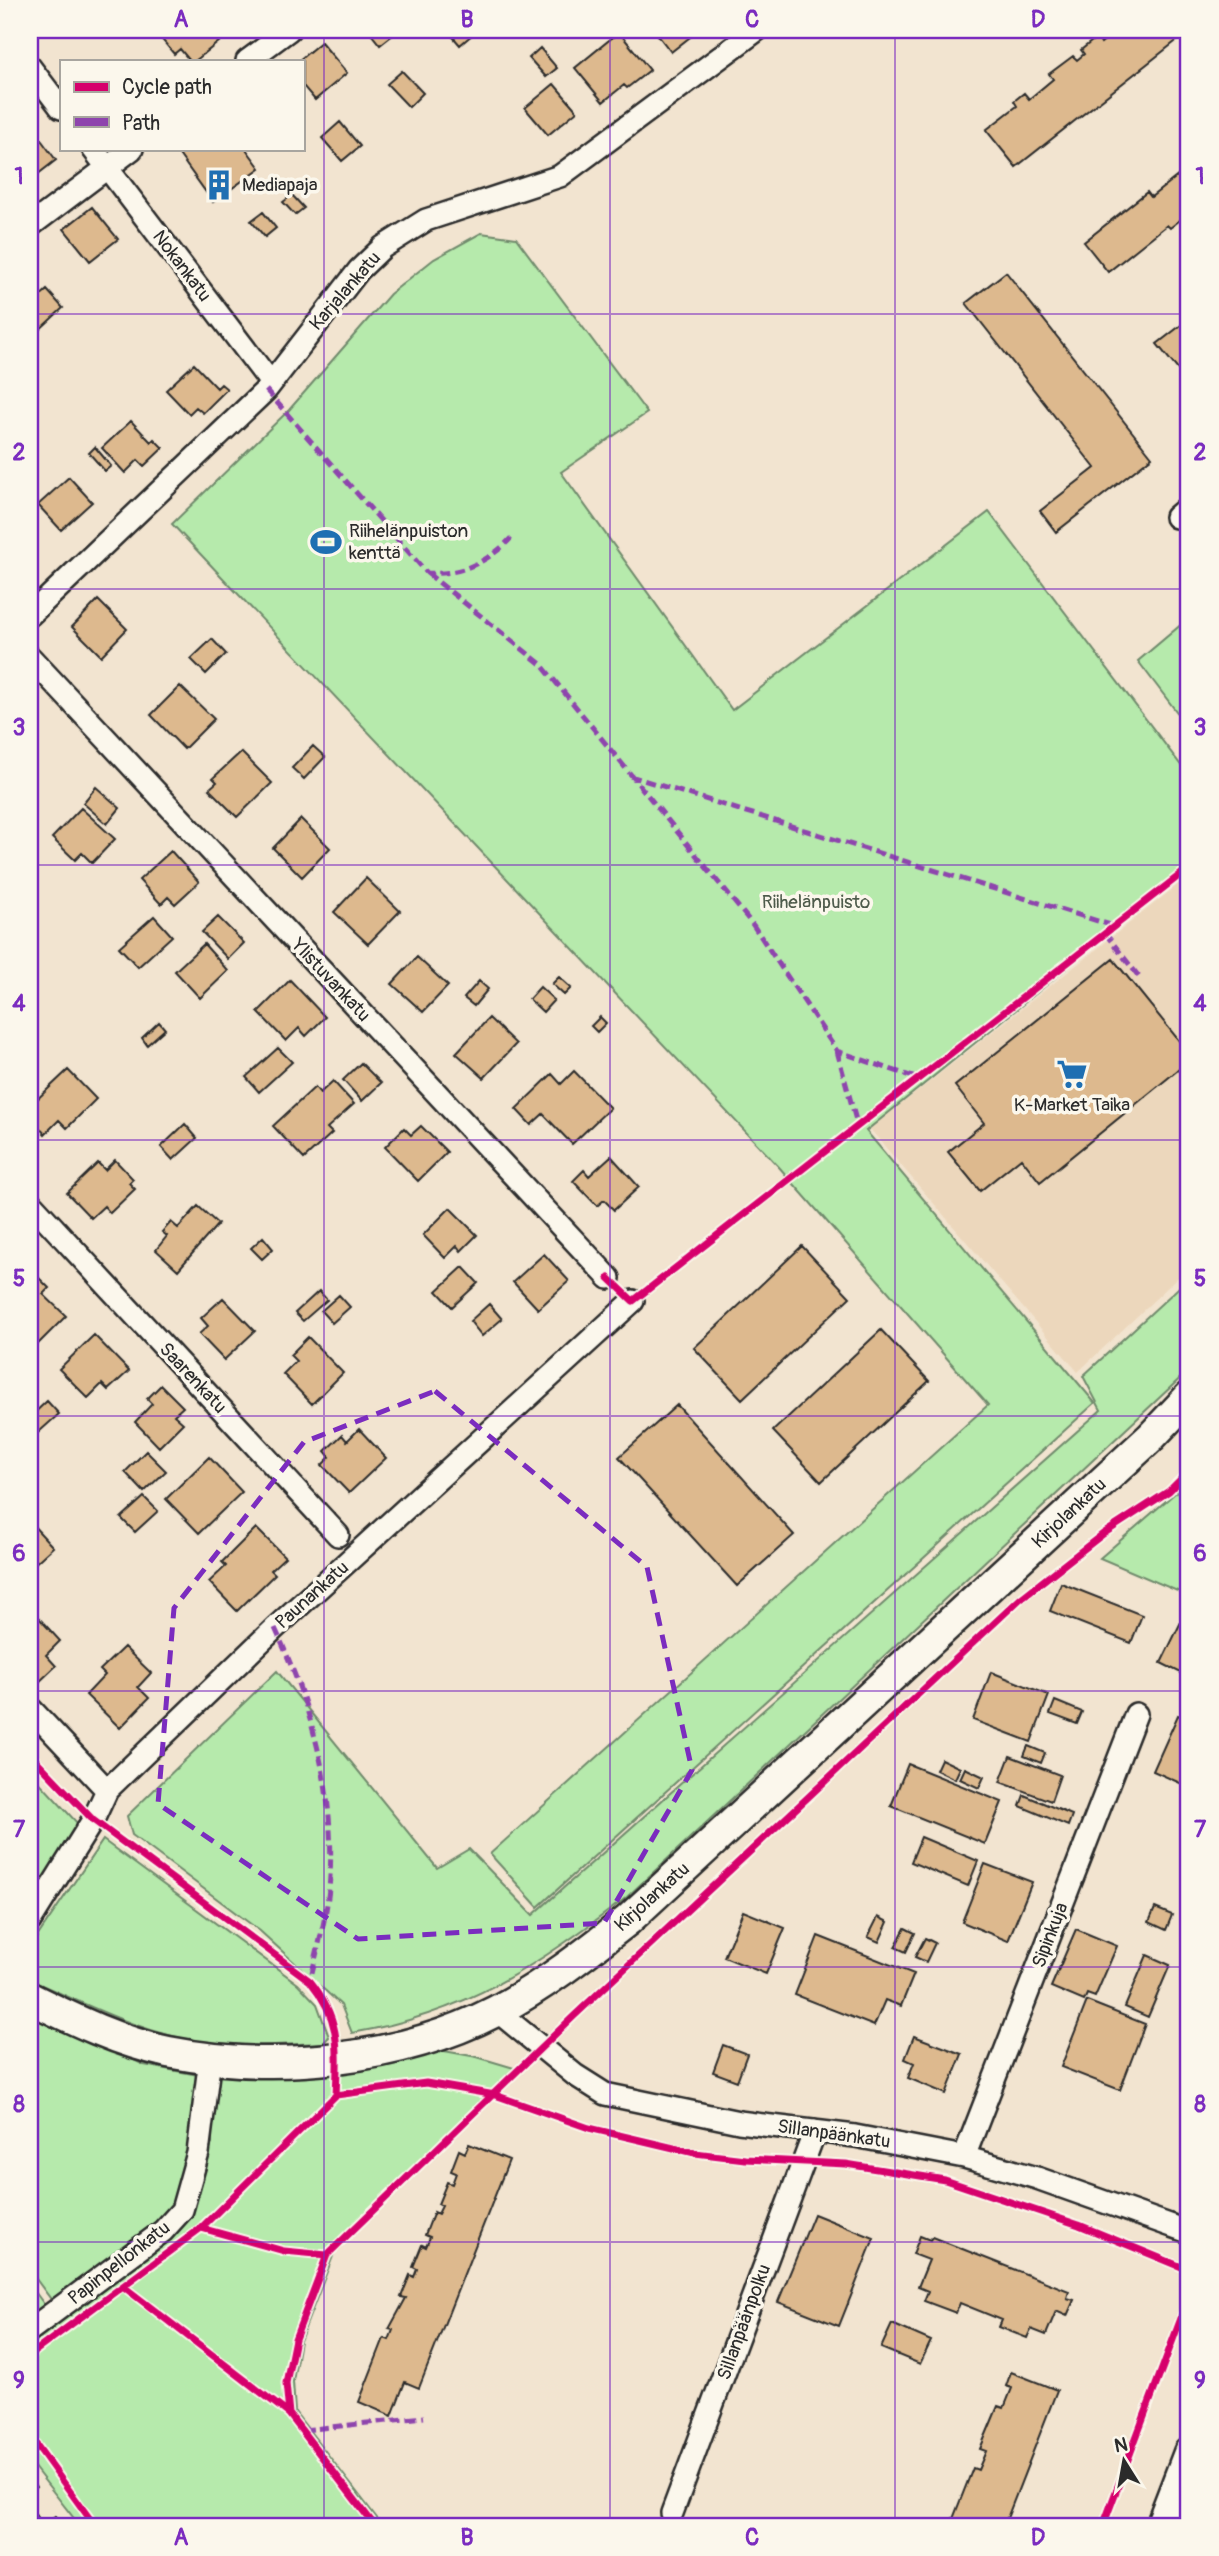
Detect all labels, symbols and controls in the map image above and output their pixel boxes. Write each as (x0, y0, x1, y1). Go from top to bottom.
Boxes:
text: A (174, 5, 189, 34)
text: B (460, 5, 474, 34)
text: C (745, 5, 759, 34)
text: D (1031, 5, 1045, 34)
legend (60, 60, 304, 150)
text: Cycle path (122, 74, 212, 101)
text: Path (122, 110, 160, 137)
text: 1 (15, 162, 24, 191)
text: 1 (1196, 162, 1205, 191)
building icon: Mediapaja (202, 168, 236, 202)
place label: Mediapaja (242, 173, 318, 197)
street label: Nokankatu (147, 225, 217, 307)
street label: Karjalankatu (304, 246, 386, 336)
text: 2 (13, 438, 26, 467)
text: 2 (1194, 438, 1207, 467)
place label: Riihelänpuiston kenttä (349, 519, 468, 565)
sports icon: Riihelänpuiston kenttä (309, 525, 343, 559)
text: 3 (13, 713, 25, 742)
text: 3 (1194, 713, 1206, 742)
park label: Riihelänpuisto (762, 890, 870, 914)
street label: Ylistuvankatu (286, 932, 376, 1027)
text: 4 (12, 989, 26, 1018)
text: 4 (1193, 989, 1207, 1018)
supermarket icon: K-Market Taika (1055, 1057, 1089, 1091)
place label: K-Market Taika (1014, 1093, 1130, 1117)
text: 5 (13, 1264, 25, 1293)
text: 5 (1194, 1264, 1206, 1293)
street label: Saarenkatu (154, 1338, 232, 1418)
street label: Kirjolankatu (1027, 1472, 1111, 1554)
text: 6 (12, 1539, 26, 1568)
text: 6 (1193, 1539, 1207, 1568)
street label: Paunankatu (270, 1556, 354, 1634)
text: 7 (13, 1815, 26, 1844)
text: 7 (1194, 1815, 1207, 1844)
street label: Kirjolankatu (609, 1857, 695, 1937)
street label: Sipinkuja (1027, 1899, 1073, 1971)
text: 8 (13, 2090, 25, 2119)
text: 8 (1194, 2090, 1206, 2119)
street label: Sillanpäänkatu (776, 2114, 892, 2154)
street label: Papinpellonkatu (63, 2216, 175, 2310)
street label: Sillanpäänpolku (712, 2261, 776, 2383)
text: 9 (13, 2366, 25, 2395)
text: 9 (1194, 2366, 1206, 2395)
north arrow (1090, 2426, 1160, 2496)
text: N (1112, 2432, 1130, 2458)
text: A (174, 2523, 189, 2552)
text: B (460, 2523, 474, 2552)
text: C (745, 2523, 759, 2552)
text: D (1031, 2523, 1045, 2552)

